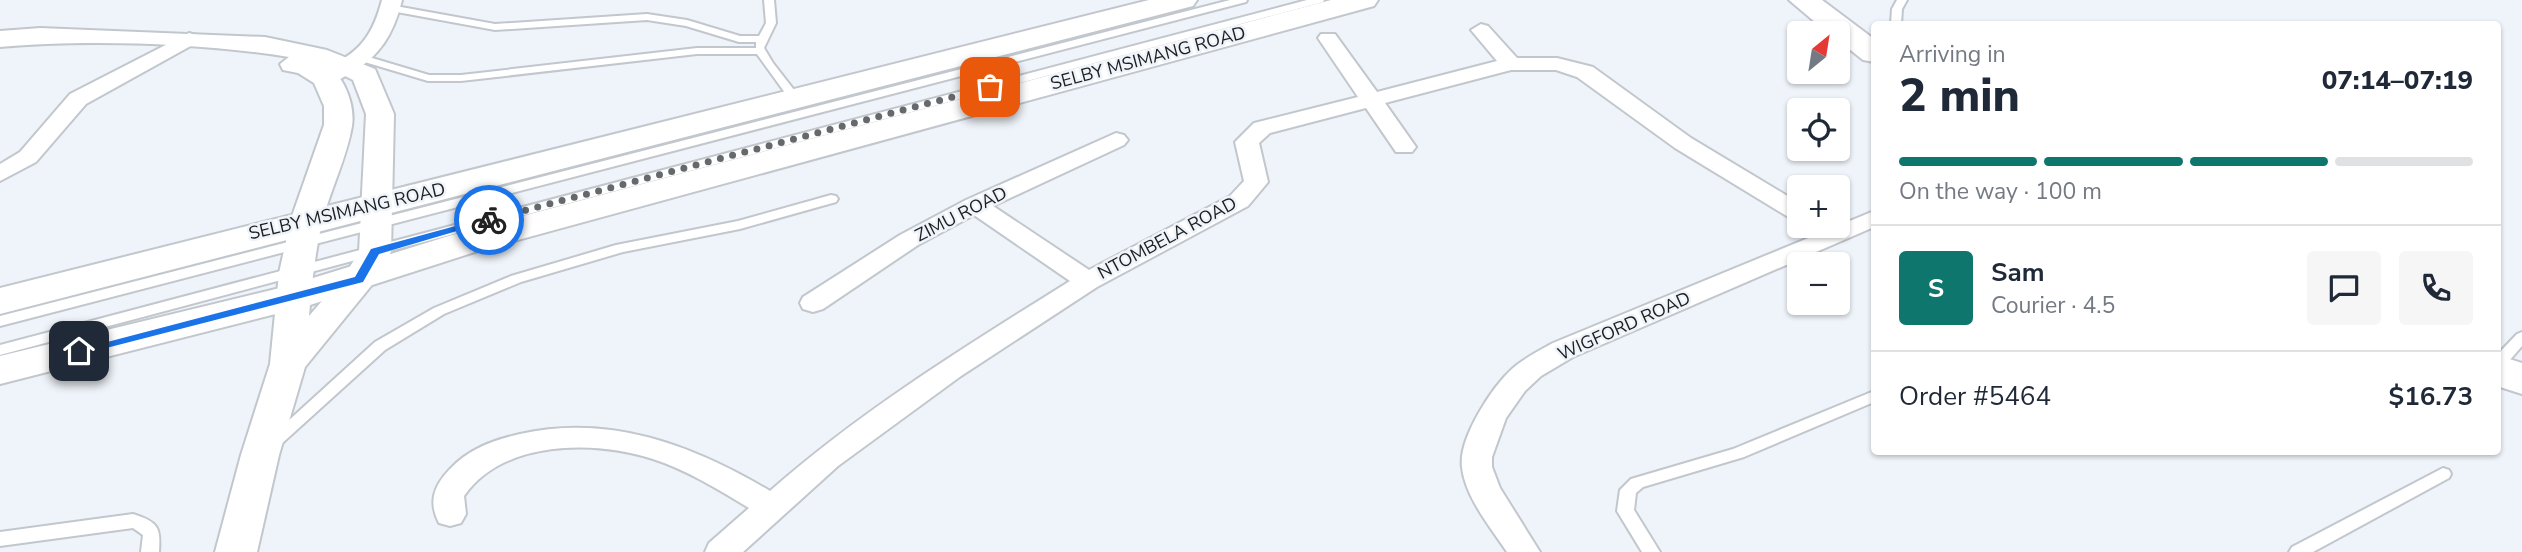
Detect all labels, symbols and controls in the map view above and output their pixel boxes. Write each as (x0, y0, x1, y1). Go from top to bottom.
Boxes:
street label: SELBY MSIMANG ROAD (1048, 20, 1248, 96)
north arrow (1787, 21, 1850, 84)
map controls (1787, 21, 1850, 315)
text: Arriving in (1899, 39, 2006, 70)
pin (960, 57, 1020, 117)
text: 07:14–07:19 (2322, 63, 2473, 98)
text: 2 min (1899, 64, 2020, 127)
icon: bag (971, 68, 1009, 106)
button: locate (1787, 98, 1850, 161)
button: + (1787, 175, 1850, 238)
text: On the way · 100 m (1899, 176, 2102, 207)
street label: SELBY MSIMANG ROAD (246, 177, 448, 245)
street label: ZIMU ROAD (911, 181, 1011, 247)
courier (454, 185, 524, 255)
street label: NTOMBELA ROAD (1093, 191, 1241, 285)
icon: bike (470, 201, 508, 239)
button: chat (2307, 251, 2381, 325)
button: phone (2399, 251, 2473, 325)
button: − (1787, 252, 1850, 315)
text: Sam (1991, 255, 2044, 290)
text: S (1928, 271, 1944, 306)
street label: WIGFORD ROAD (1554, 286, 1694, 366)
text: Courier · 4.5 (1991, 290, 2115, 321)
pin (49, 321, 109, 381)
icon: home (60, 332, 98, 370)
text: Order #5464 (1899, 379, 2051, 414)
text: $16.73 (2389, 379, 2473, 414)

